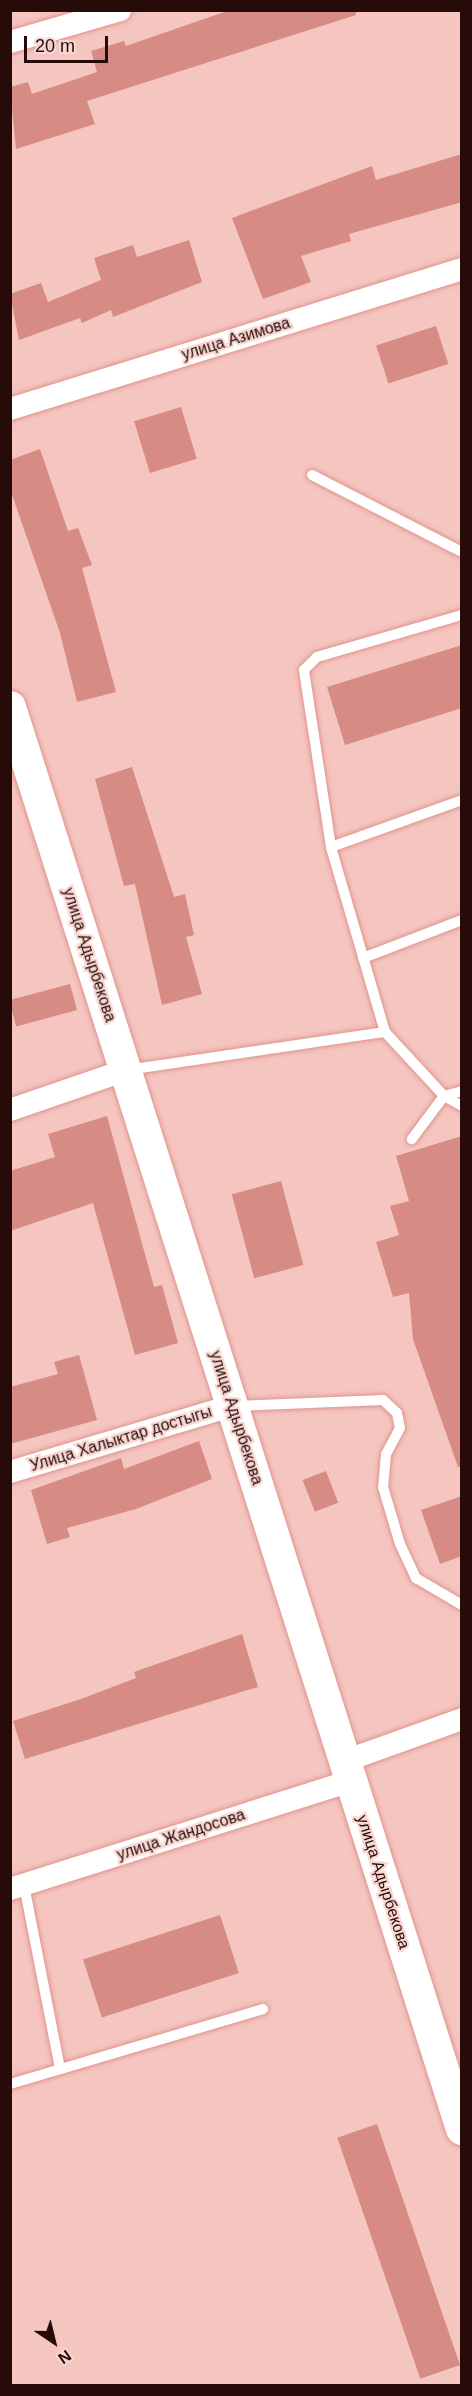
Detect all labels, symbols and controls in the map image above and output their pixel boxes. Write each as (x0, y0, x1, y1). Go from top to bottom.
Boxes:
scale bar (27, 24, 111, 62)
text: 20 m (35, 36, 75, 56)
street label: улица Азимова (179, 313, 293, 365)
street label: улица Адырбекова (58, 885, 120, 1025)
street label: улица Адырбекова (205, 1348, 267, 1488)
street label: Улица Халыктар достыгы (28, 1402, 214, 1476)
street label: улица Жандосова (114, 1805, 248, 1865)
street label: улица Адырбекова (352, 1812, 414, 1952)
north arrow (24, 2312, 84, 2372)
text: N (55, 2347, 74, 2367)

